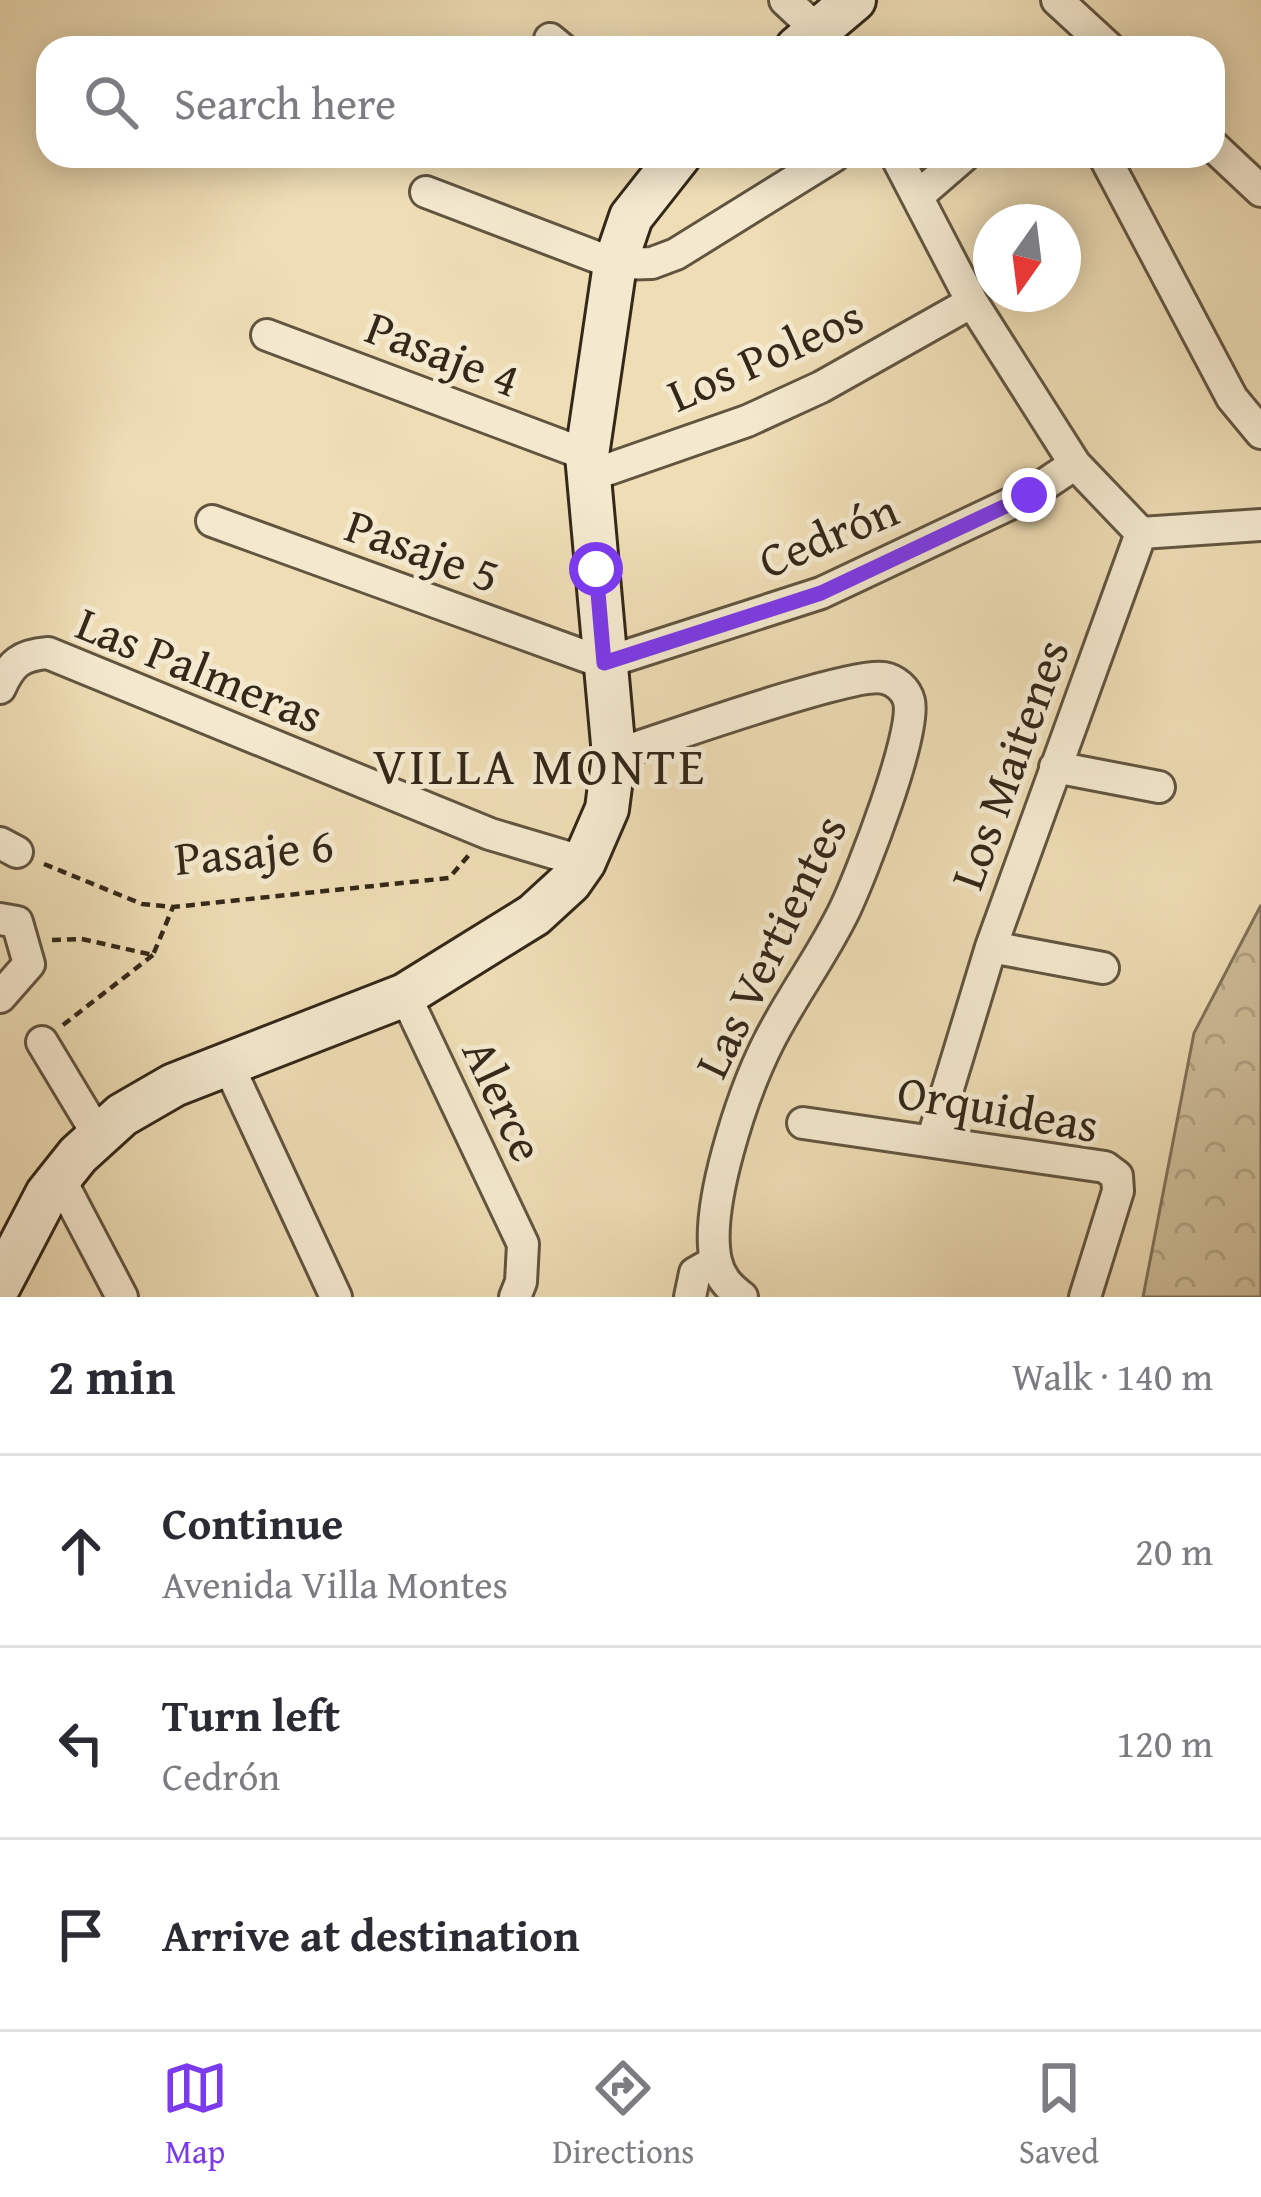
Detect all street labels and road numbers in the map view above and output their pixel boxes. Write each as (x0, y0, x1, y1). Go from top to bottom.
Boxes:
street label: Los Poleos (656, 280, 874, 429)
street label: Pasaje 4 (356, 291, 530, 414)
street label: Cedrón (747, 473, 909, 596)
street label: Pasaje 5 (336, 489, 510, 610)
street label: Las Palmeras (66, 587, 334, 750)
street label: Los Maitenes (931, 629, 1087, 899)
street label: Las Vertientes (675, 802, 864, 1089)
street label: Pasaje 6 (172, 808, 336, 893)
street label: Alerce (445, 1027, 564, 1173)
street label: Orquideas (892, 1055, 1104, 1160)

